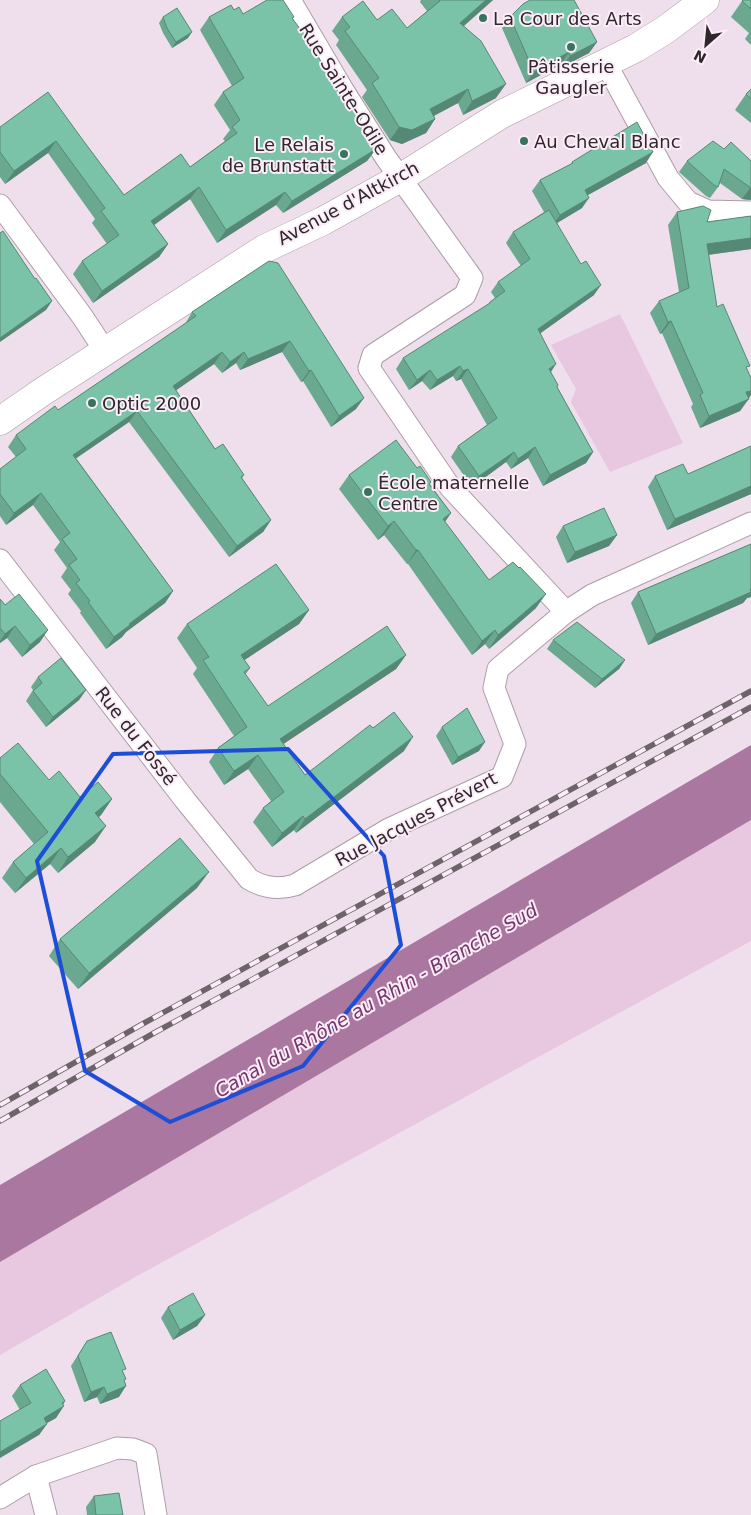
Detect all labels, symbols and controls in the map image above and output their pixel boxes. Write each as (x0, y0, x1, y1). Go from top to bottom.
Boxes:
place label: La Cour des Arts (493, 8, 642, 29)
marker: La Cour des Arts (477, 12, 489, 24)
street label: Rue Sainte-Odile (295, 20, 393, 158)
north arrow (681, 20, 731, 70)
marker: Pâtisserie Gaugler (565, 41, 577, 53)
text: N (691, 47, 709, 66)
place label: Pâtisserie Gaugler (528, 56, 614, 98)
place label: Au Cheval Blanc (534, 131, 681, 152)
place label: Le Relais de Brunstatt (222, 134, 334, 176)
marker: Au Cheval Blanc (518, 135, 530, 147)
marker: Le Relais de Brunstatt (338, 148, 350, 160)
street label: Avenue d'Altkirch (274, 157, 422, 249)
place label: Optic 2000 (102, 393, 201, 414)
marker: Optic 2000 (86, 397, 98, 409)
place label: École maternelle Centre (378, 472, 529, 514)
marker: École maternelle Centre (362, 486, 374, 498)
street label: Rue du Fossé (91, 683, 181, 789)
street label: Rue Jacques Prévert (332, 767, 500, 871)
water label: Canal du Rhône au Rhin - Branche Sud (211, 898, 542, 1102)

